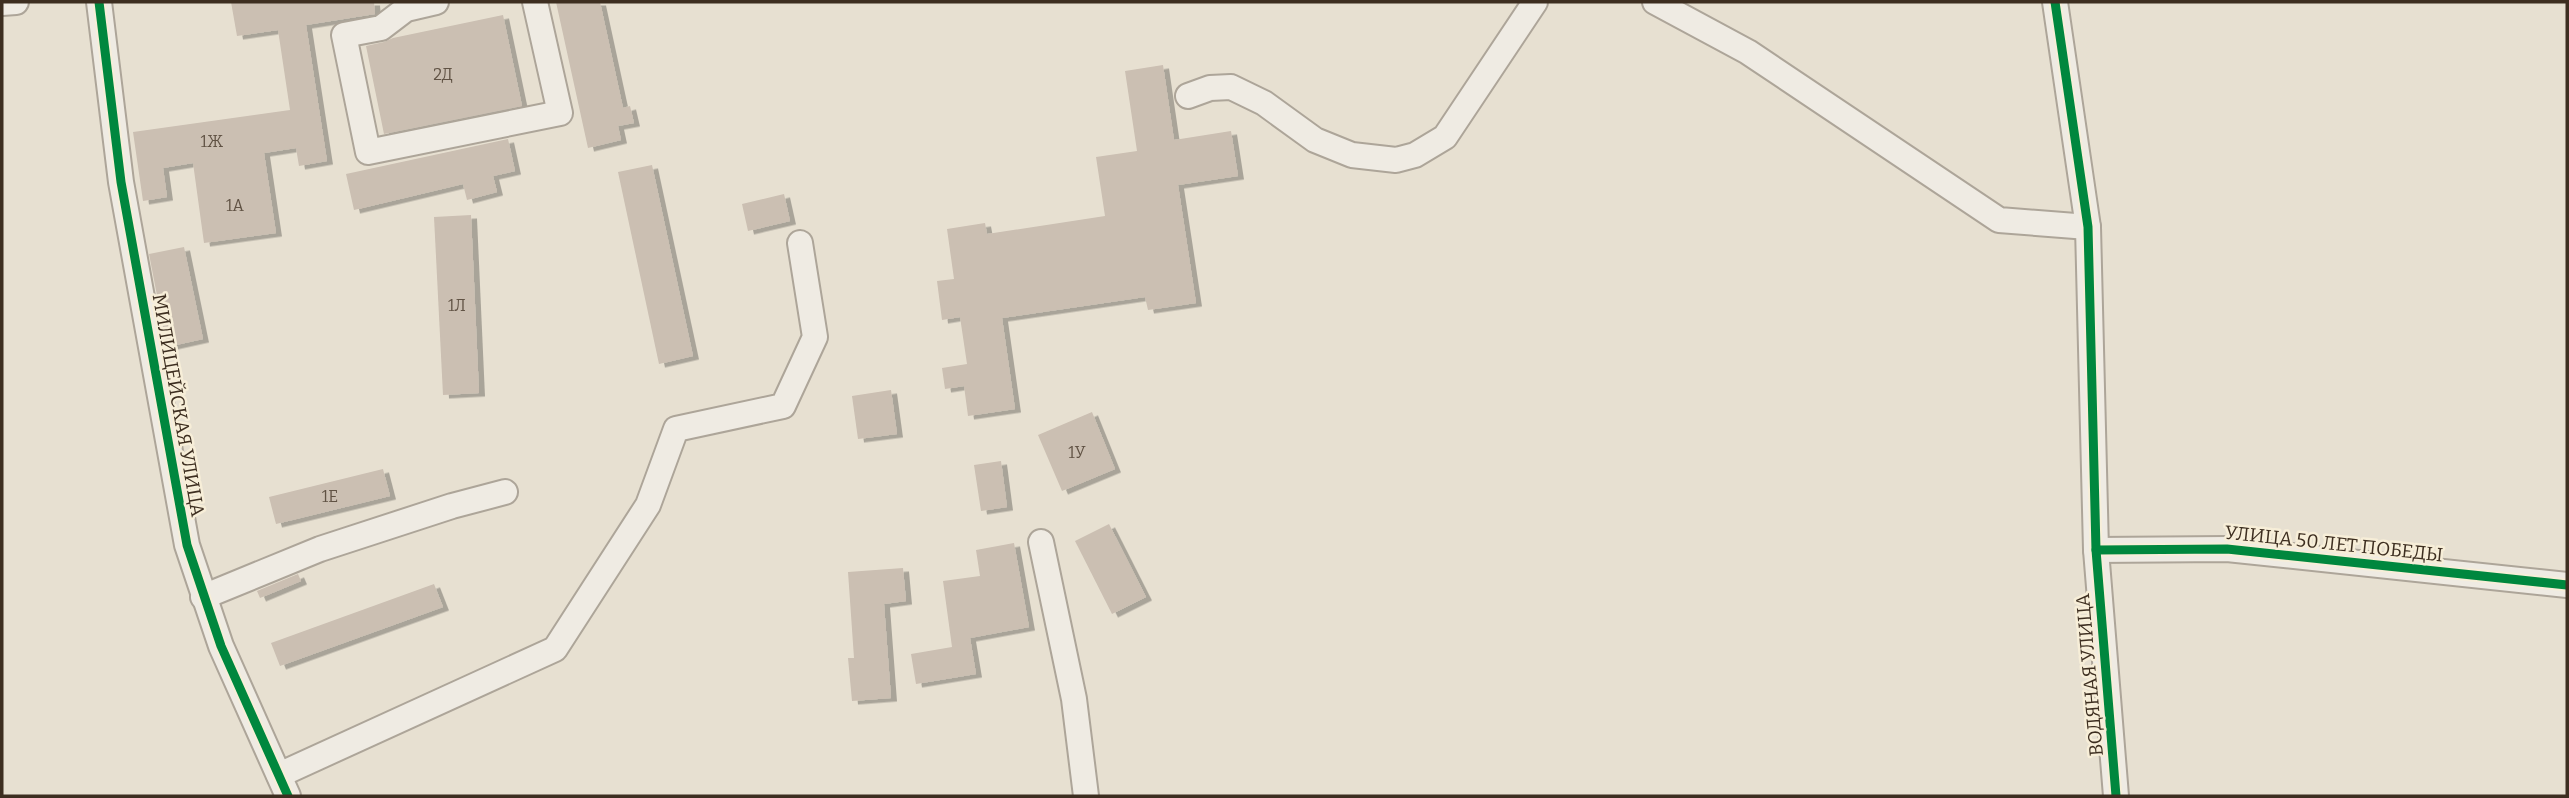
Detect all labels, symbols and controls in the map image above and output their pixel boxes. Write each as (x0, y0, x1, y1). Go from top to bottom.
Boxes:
house number: 2Д (433, 65, 453, 84)
house number: 1Ж (201, 132, 223, 151)
house number: 1А (226, 196, 245, 215)
street label: МИЛИЦЕЙСКАЯ УЛИЦА (148, 292, 210, 519)
house number: 1Л (448, 296, 466, 315)
house number: 1У (1068, 443, 1086, 462)
house number: 1Е (322, 487, 338, 506)
street label: УЛИЦА 50 ЛЕТ ПОБЕДЫ (2224, 521, 2444, 566)
street label: ВОДЯНАЯ УЛИЦА (2071, 592, 2108, 757)

